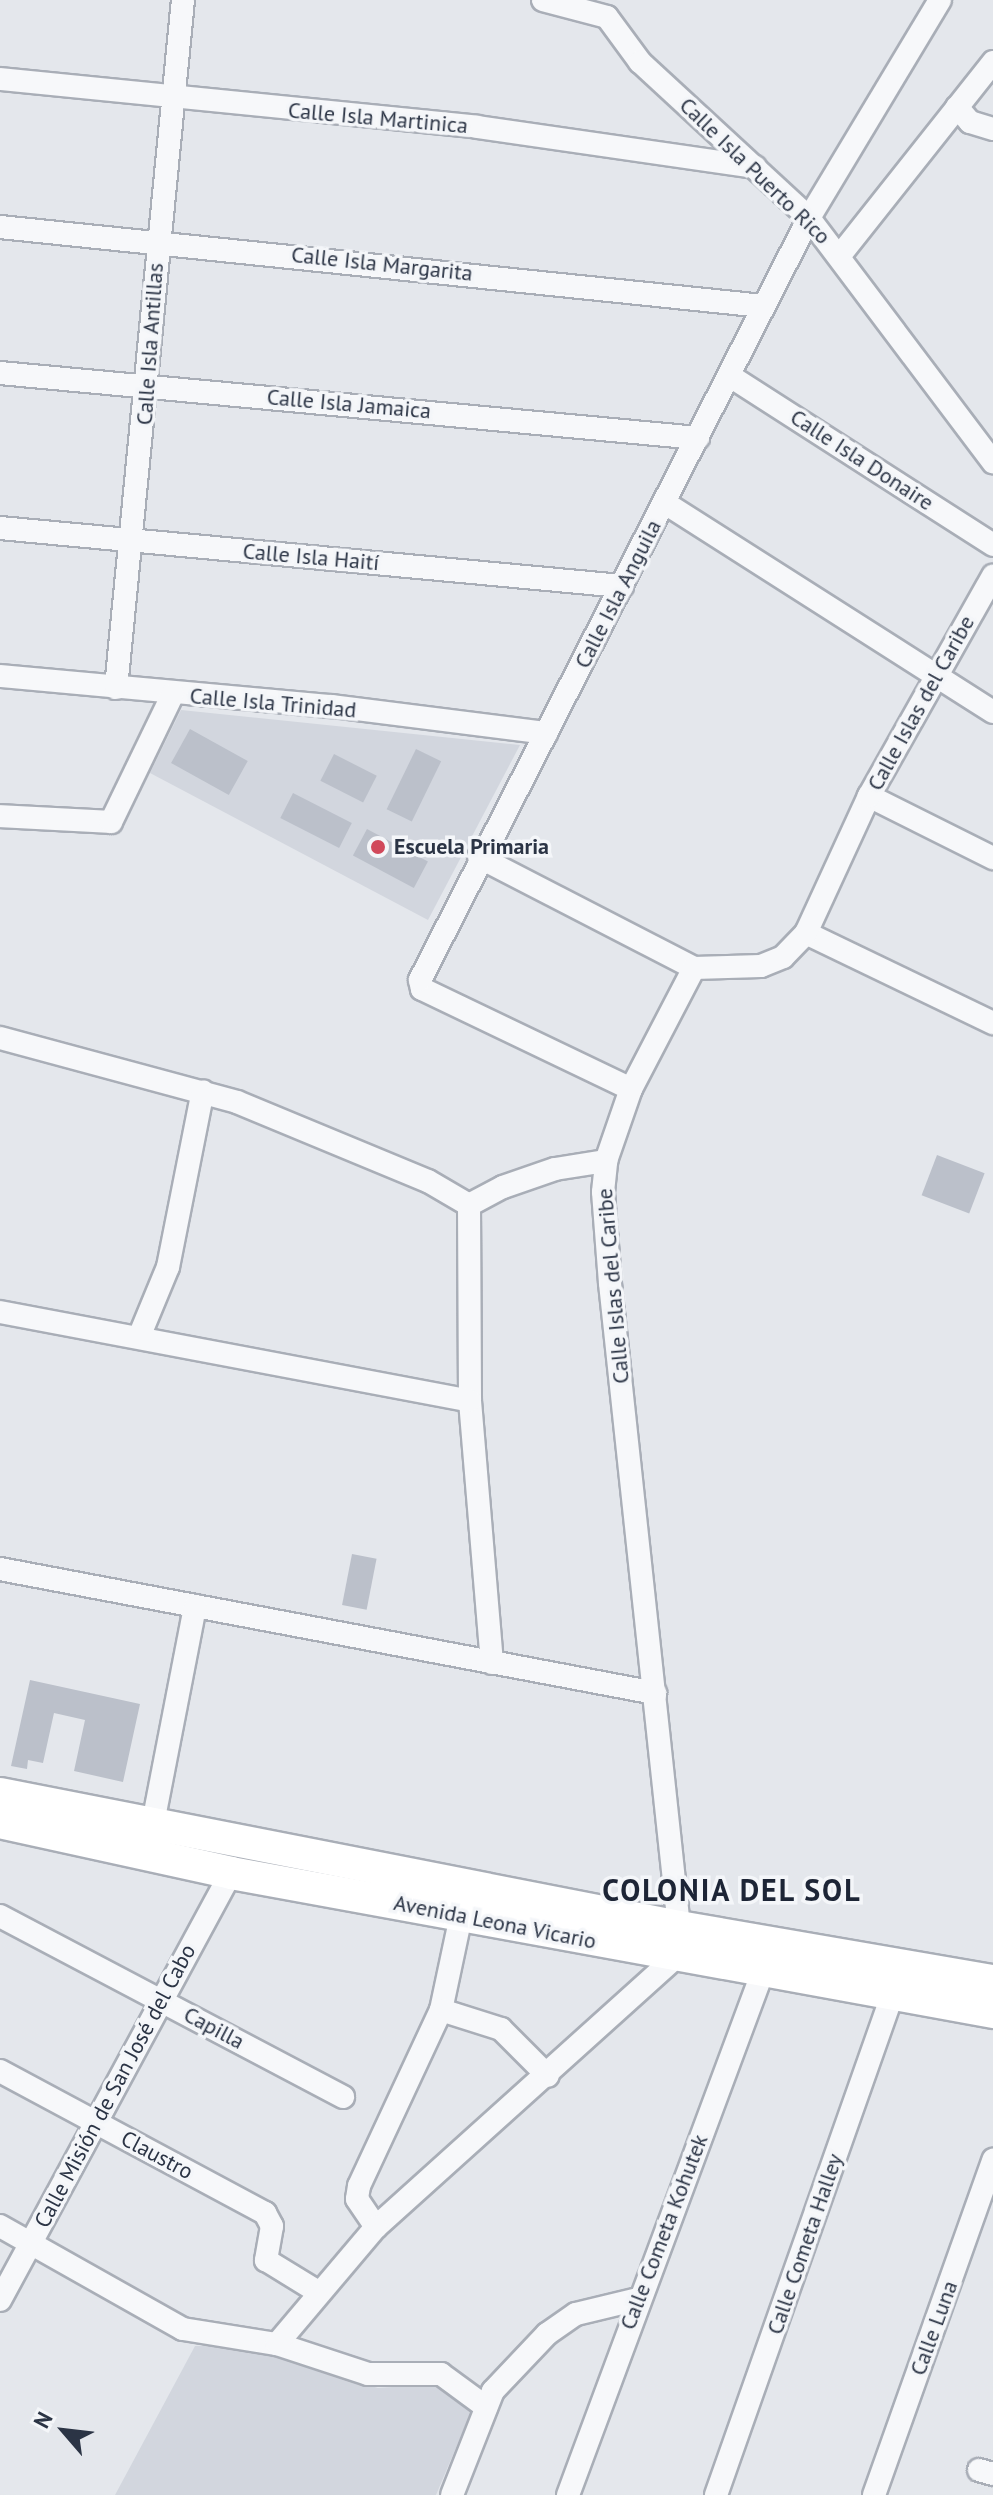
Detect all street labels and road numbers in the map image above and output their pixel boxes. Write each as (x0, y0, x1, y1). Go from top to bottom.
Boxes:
street label: Calle Isla Puerto Rico (674, 92, 836, 250)
street label: Calle Isla Martinica (287, 97, 469, 139)
street label: Calle Isla Margarita (290, 241, 474, 287)
street label: Calle Isla Antillas (131, 262, 169, 426)
street label: Calle Isla Jamaica (266, 384, 432, 424)
street label: Calle Isla Donaire (785, 404, 939, 516)
street label: Calle Isla Anguila (569, 515, 667, 673)
street label: Calle Isla Haití (242, 538, 380, 576)
street label: Calle Islas del Caribe (862, 611, 980, 795)
street label: Calle Isla Trinidad (188, 683, 358, 723)
street label: Calle Islas del Caribe (591, 1187, 635, 1385)
street label: Avenida Leona Vicario (391, 1889, 599, 1955)
street label: Calle Misión de San José del Cabo (29, 1940, 201, 2232)
street label: Capilla (179, 2001, 249, 2055)
street label: Claustro (116, 2125, 198, 2185)
street label: Calle Cometa Kohutek (615, 2131, 713, 2333)
street label: Calle Cometa Halley (762, 2150, 848, 2338)
street label: Calle Luna (905, 2277, 963, 2379)

